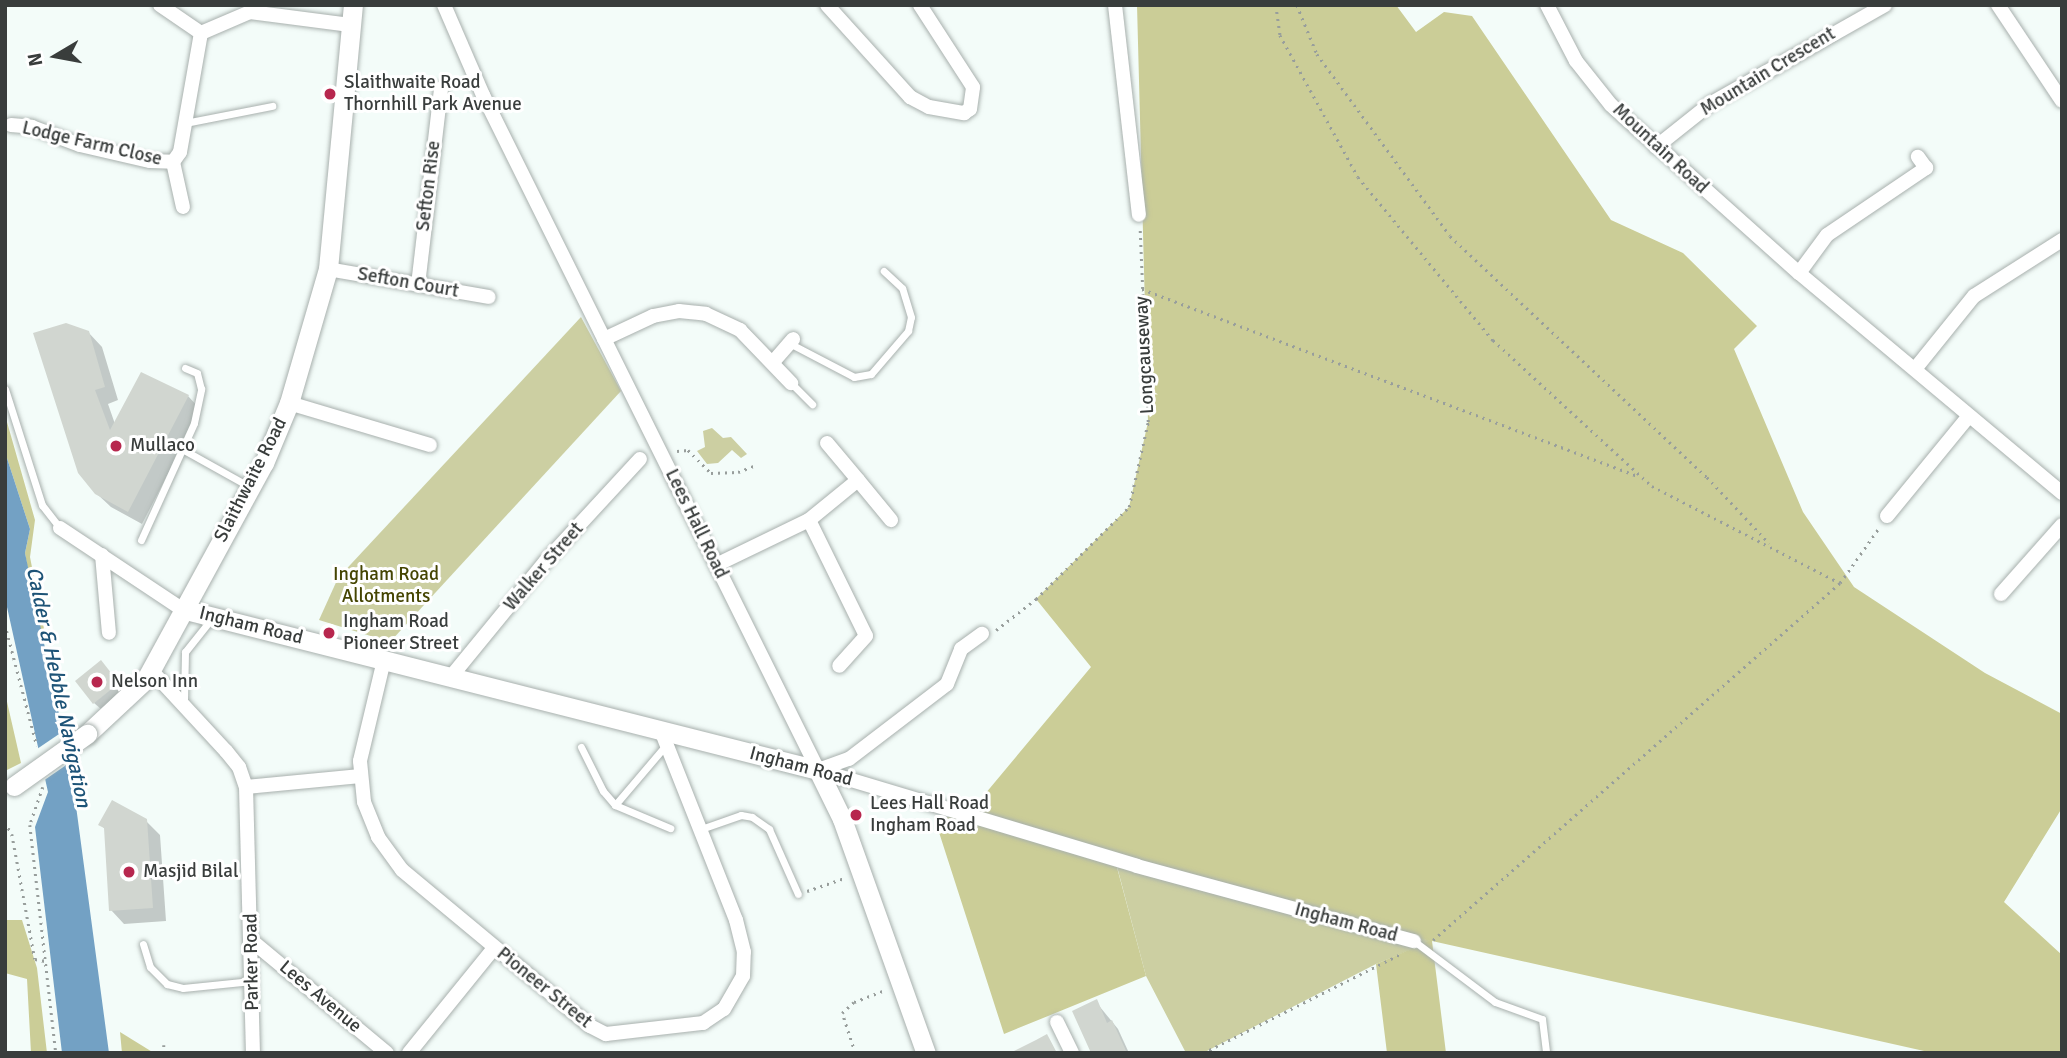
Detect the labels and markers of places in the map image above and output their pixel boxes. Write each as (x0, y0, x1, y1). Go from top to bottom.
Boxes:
place label: Slaithwaite Road Thornhill Park Avenue (344, 72, 522, 116)
marker: Slaithwaite Road Thornhill Park Avenue (322, 86, 338, 102)
place label: Mullaco (130, 435, 195, 457)
marker: Mullaco (108, 438, 124, 454)
place label: Ingham Road Pioneer Street (343, 611, 459, 655)
marker: Ingham Road Pioneer Street (321, 625, 337, 641)
place label: Nelson Inn (111, 671, 198, 693)
marker: Nelson Inn (89, 674, 105, 690)
place label: Lees Hall Road Ingham Road (870, 793, 989, 837)
marker: Lees Hall Road Ingham Road (848, 807, 864, 823)
place label: Masjid Bilal (143, 861, 238, 883)
marker: Masjid Bilal (121, 864, 137, 880)

